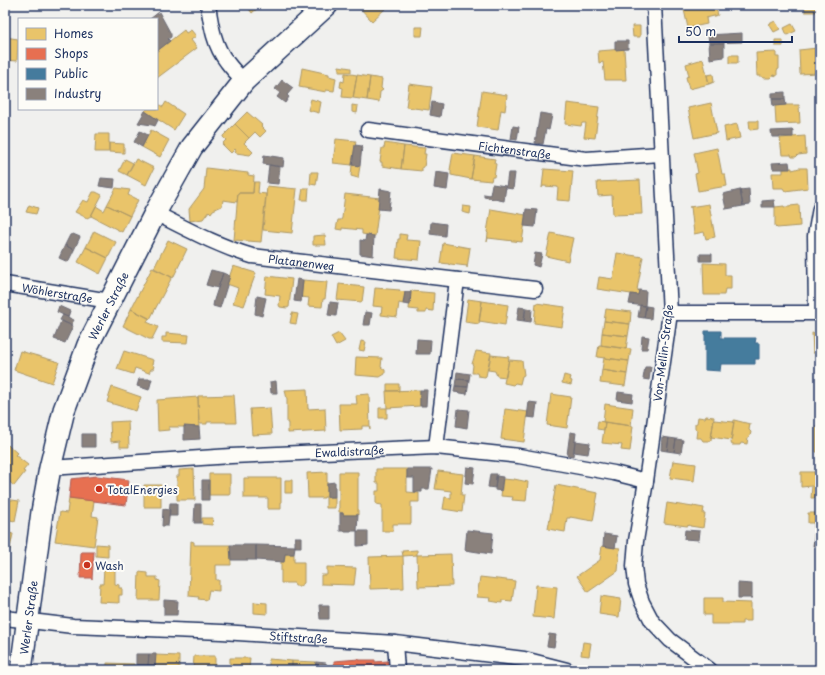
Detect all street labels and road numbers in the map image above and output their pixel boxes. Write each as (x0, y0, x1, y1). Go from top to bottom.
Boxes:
street label: Fichtenstraße (477, 136, 552, 163)
street label: Platanenweg (267, 249, 336, 274)
street label: Werler Straße (83, 269, 132, 343)
street label: Wöhlerstraße (21, 278, 94, 307)
street label: Von-Mellin-Straße (649, 303, 677, 403)
street label: Ewaldistraße (314, 441, 385, 461)
street label: Werler Straße (15, 579, 41, 656)
street label: Stiftstraße (268, 627, 328, 647)

